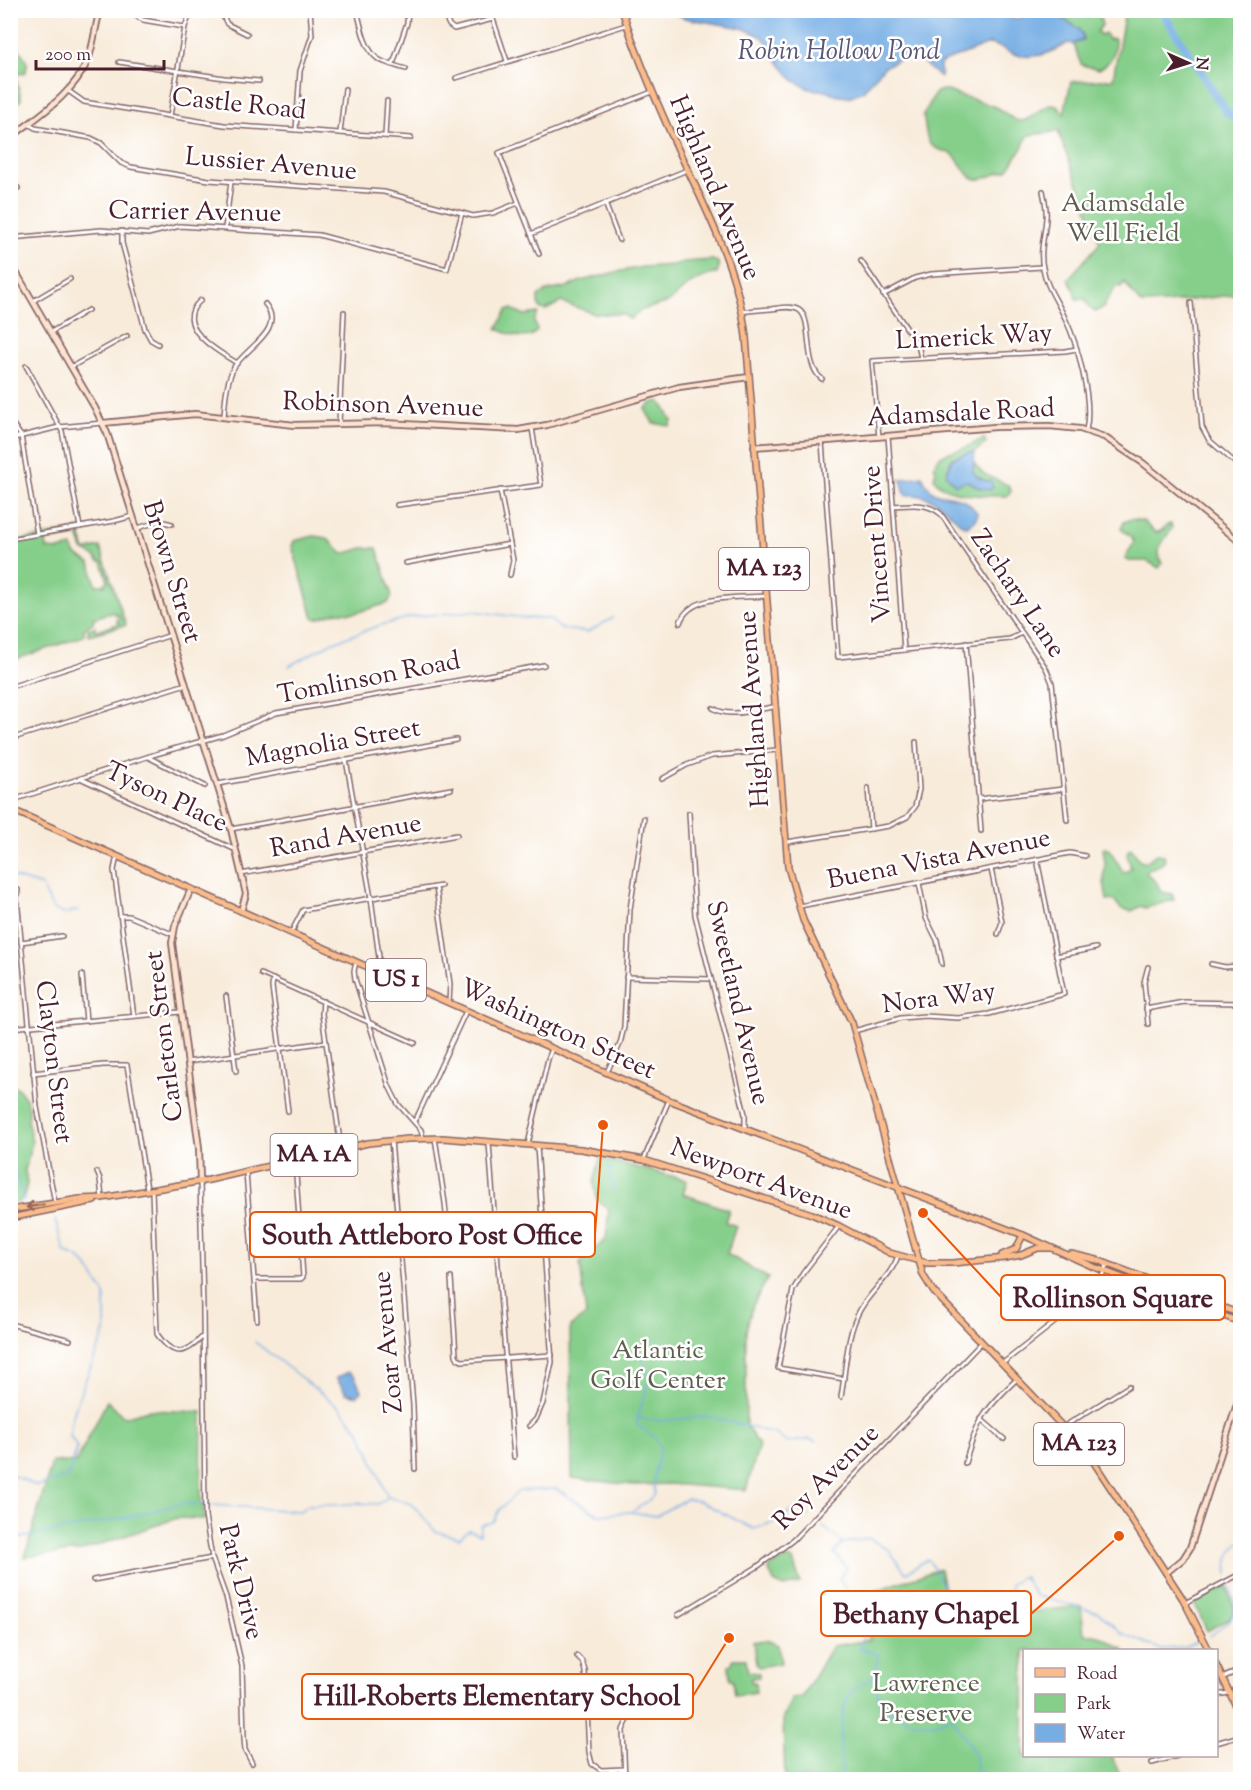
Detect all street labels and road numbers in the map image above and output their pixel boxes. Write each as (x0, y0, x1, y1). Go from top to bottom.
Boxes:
street label: Castle Road (170, 80, 308, 130)
street label: Highland Avenue (658, 90, 770, 286)
street label: Lussier Avenue (183, 139, 359, 191)
street label: Carrier Avenue (108, 193, 282, 233)
street label: Limerick Way (895, 315, 1053, 361)
street label: Robinson Avenue (282, 384, 484, 428)
street label: Adamsdale Road (866, 391, 1056, 437)
street label: Vincent Drive (854, 464, 902, 624)
street label: Brown Street (132, 496, 210, 648)
street label: Zachary Lane (960, 522, 1074, 666)
road number: MA 123 (719, 548, 809, 590)
street label: Highland Avenue (730, 609, 780, 809)
street label: Tomlinson Road (274, 643, 464, 715)
street label: Magnolia Street (243, 710, 423, 778)
street label: Tyson Place (98, 753, 234, 843)
street label: Rand Avenue (268, 806, 424, 868)
street label: Buena Vista Avenue (824, 820, 1054, 900)
street label: Sweetland Avenue (696, 897, 778, 1109)
street label: Carleton Street (136, 948, 194, 1124)
road number: US 1 (366, 959, 426, 1001)
street label: Washington Street (453, 970, 661, 1090)
street label: Nora Way (880, 974, 998, 1024)
street label: Clayton Street (25, 978, 81, 1146)
street label: Newport Avenue (665, 1130, 857, 1230)
road number: MA 1A (270, 1134, 358, 1176)
street label: Zoar Avenue (364, 1269, 414, 1415)
street label: Roy Avenue (766, 1417, 888, 1539)
road number: MA 123 (1034, 1423, 1124, 1465)
street label: Park Drive (208, 1520, 272, 1644)

